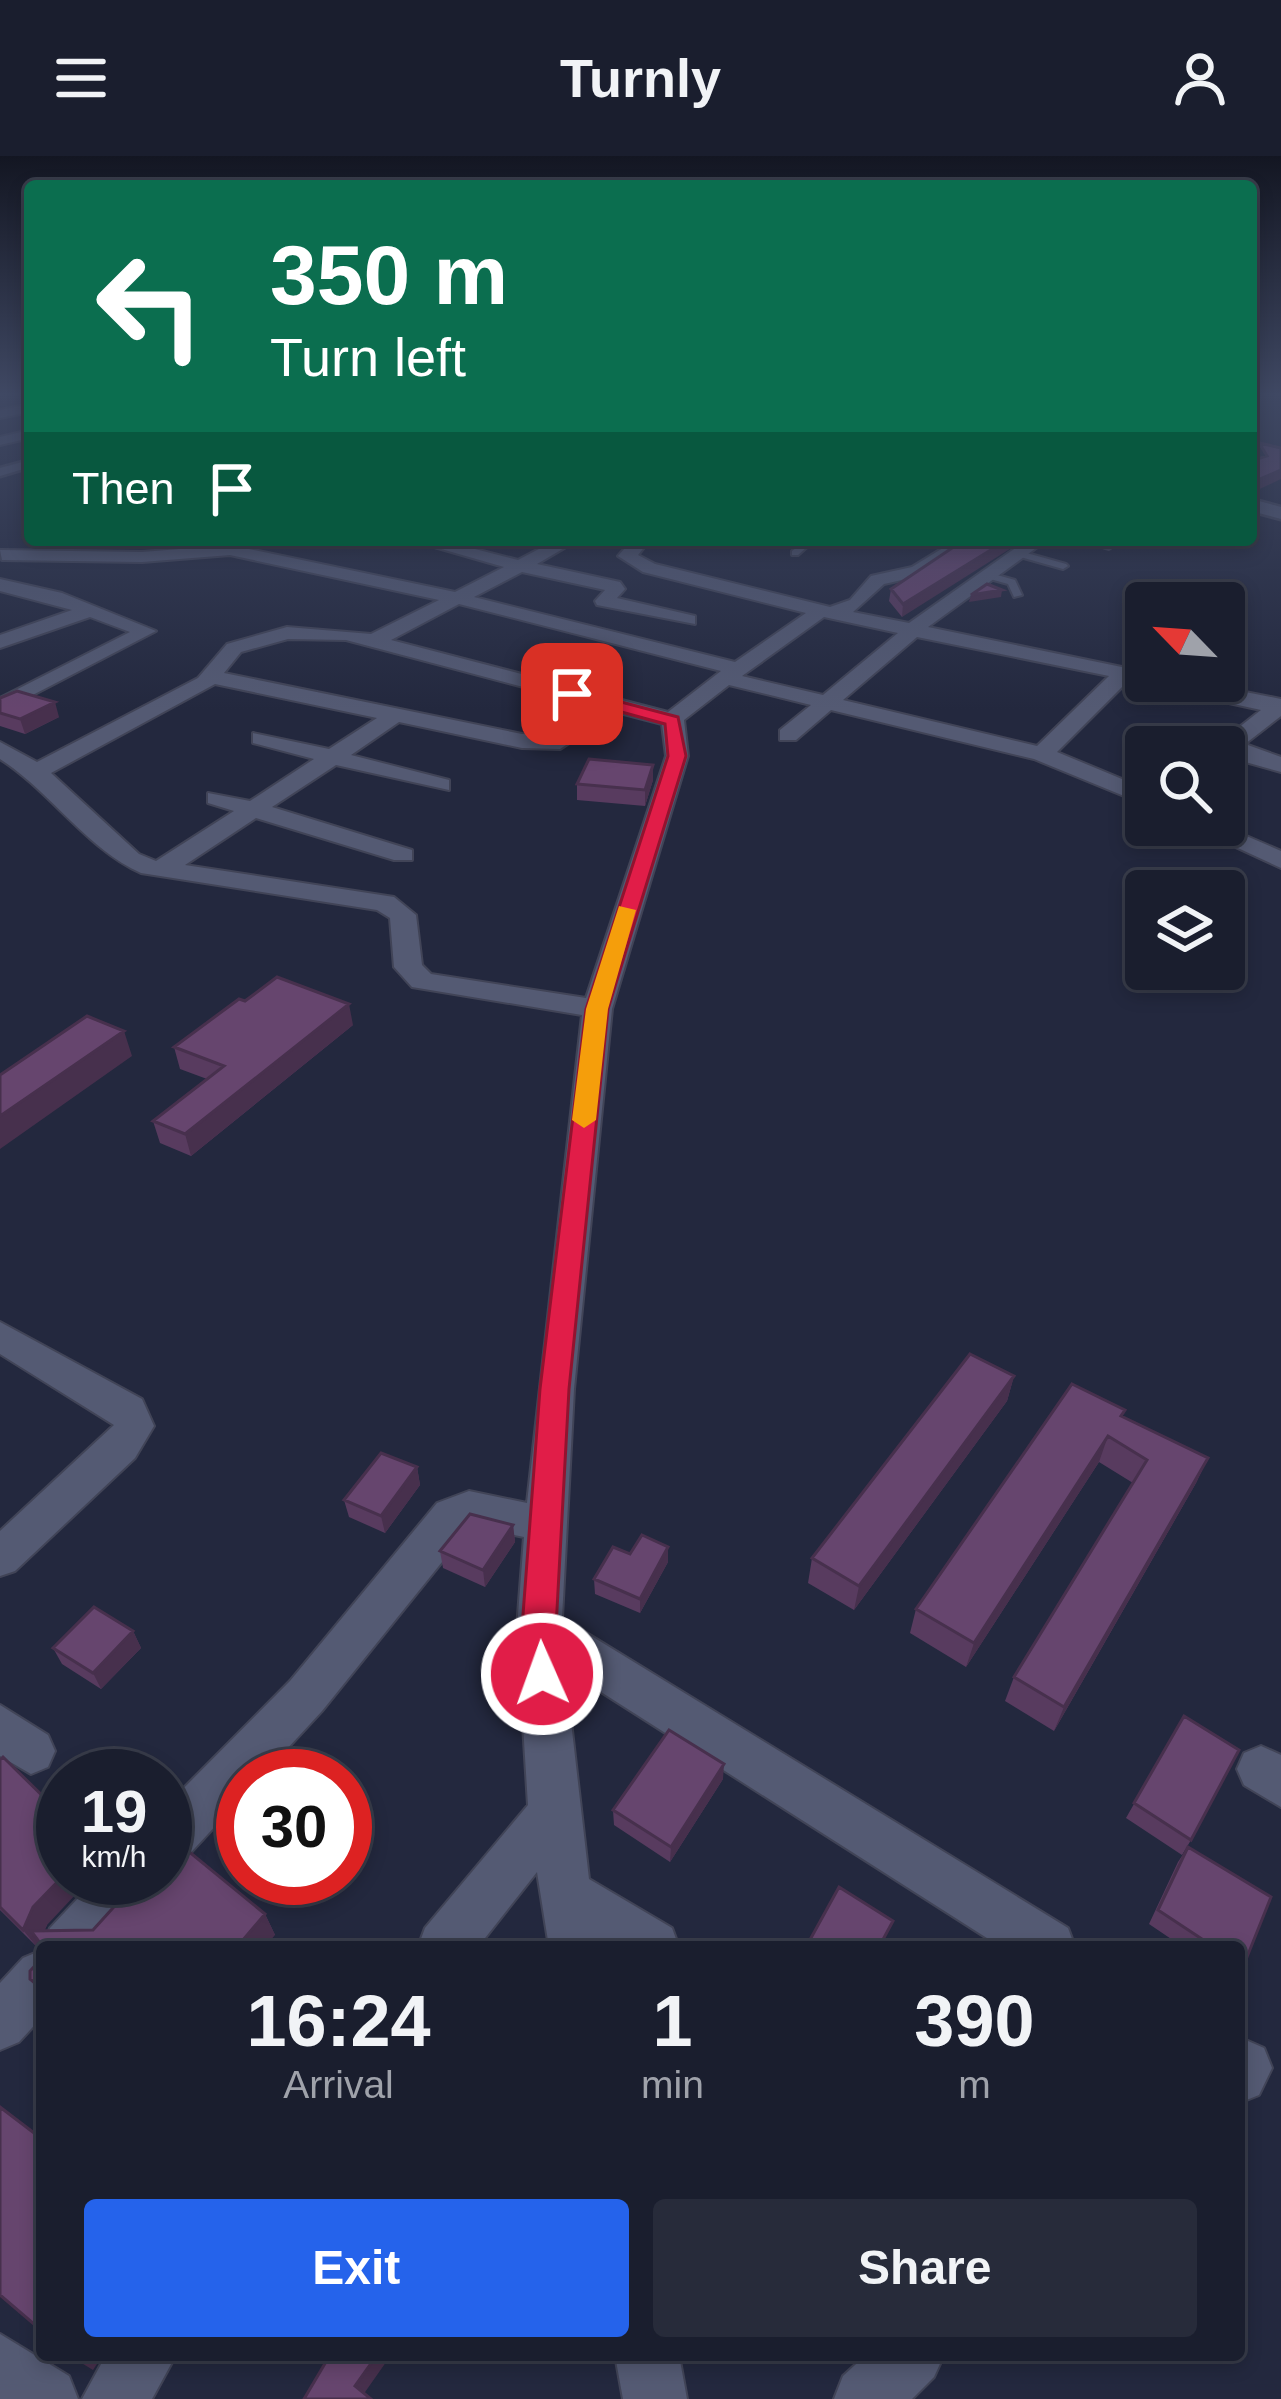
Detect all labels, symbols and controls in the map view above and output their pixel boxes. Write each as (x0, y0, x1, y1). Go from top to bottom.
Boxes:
icon: menu (48, 45, 114, 111)
icon: person (1167, 45, 1233, 111)
text: Turnly (560, 48, 721, 108)
icon: left (72, 228, 228, 384)
text: 350 m (270, 228, 508, 322)
text: Turn left (270, 327, 466, 387)
icon: arrive (199, 456, 265, 522)
text: Then (72, 463, 175, 514)
north arrow (1125, 582, 1245, 702)
map controls (1125, 582, 1245, 990)
pin (521, 643, 623, 745)
icon: arrive (539, 661, 605, 727)
button: search (1125, 726, 1245, 846)
button: layers (1125, 870, 1245, 990)
position arrow (479, 1611, 605, 1737)
speed limit sign: 30 (216, 1749, 372, 1905)
text: 19 (81, 1778, 147, 1845)
text: km/h (81, 1840, 147, 1873)
text: 16:24 (246, 1981, 431, 2061)
text: 1 (652, 1981, 693, 2061)
text: 390 (914, 1981, 1035, 2061)
text: Arrival (283, 2063, 394, 2106)
text: min (641, 2063, 704, 2106)
text: m (958, 2063, 991, 2106)
button: Exit (84, 2199, 629, 2337)
button: Share (653, 2199, 1197, 2337)

